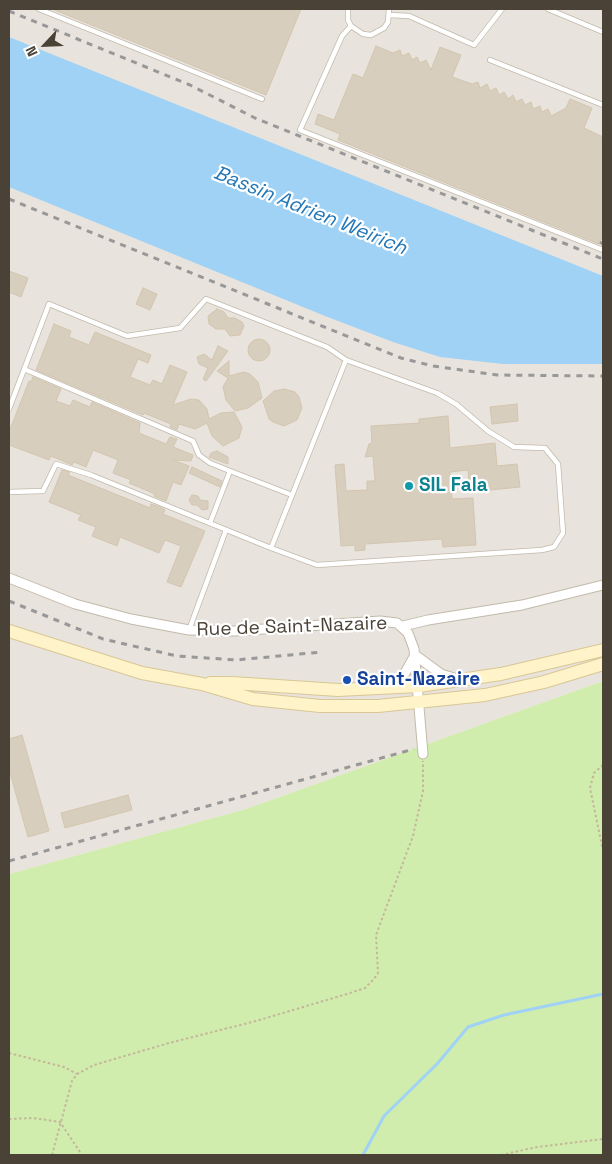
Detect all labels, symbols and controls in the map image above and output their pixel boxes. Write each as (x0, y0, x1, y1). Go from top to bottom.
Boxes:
north arrow (20, 20, 70, 70)
text: N (21, 43, 42, 59)
water label: Bassin Adrien Weirich (210, 161, 410, 261)
place label: SIL Fala (419, 475, 488, 497)
marker: SIL Fala (403, 480, 415, 492)
street label: Rue de Saint-Nazaire (196, 612, 388, 642)
place label: Saint-Nazaire (357, 669, 480, 691)
marker: Saint-Nazaire (341, 674, 353, 686)

